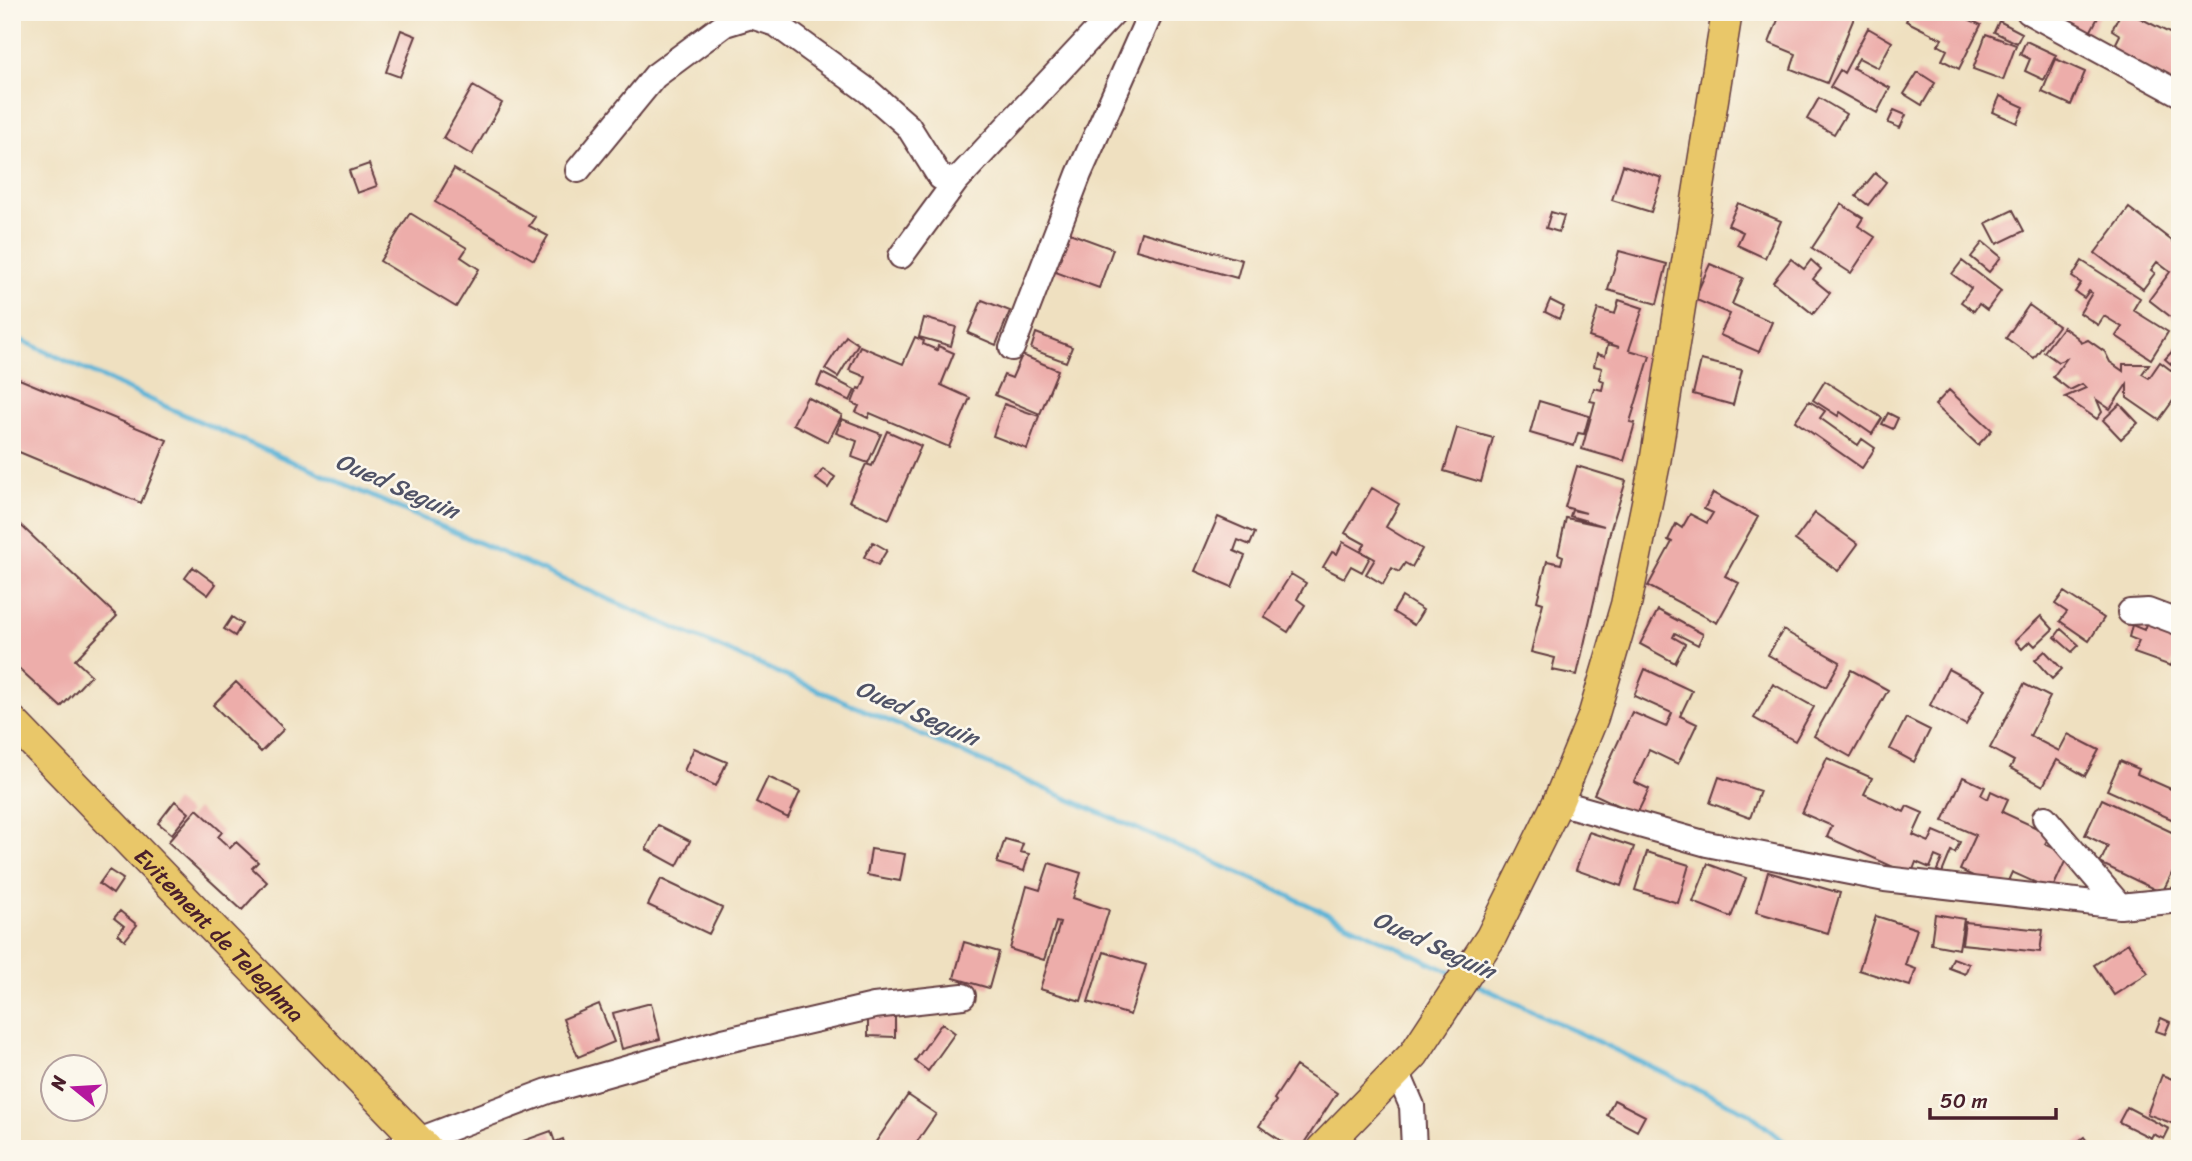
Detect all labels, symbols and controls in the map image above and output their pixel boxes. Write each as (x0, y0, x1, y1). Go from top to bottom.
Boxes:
water label: Oued Seguin (329, 440, 468, 533)
water label: Oued Seguin (849, 667, 988, 760)
street label: Evitement de Teleghma (124, 838, 315, 1033)
water label: Oued Seguin (1366, 898, 1505, 993)
north arrow (38, 1052, 108, 1122)
text: N (40, 1071, 76, 1095)
scale bar (1930, 1077, 2056, 1121)
text: 50 m (1940, 1082, 1988, 1120)

